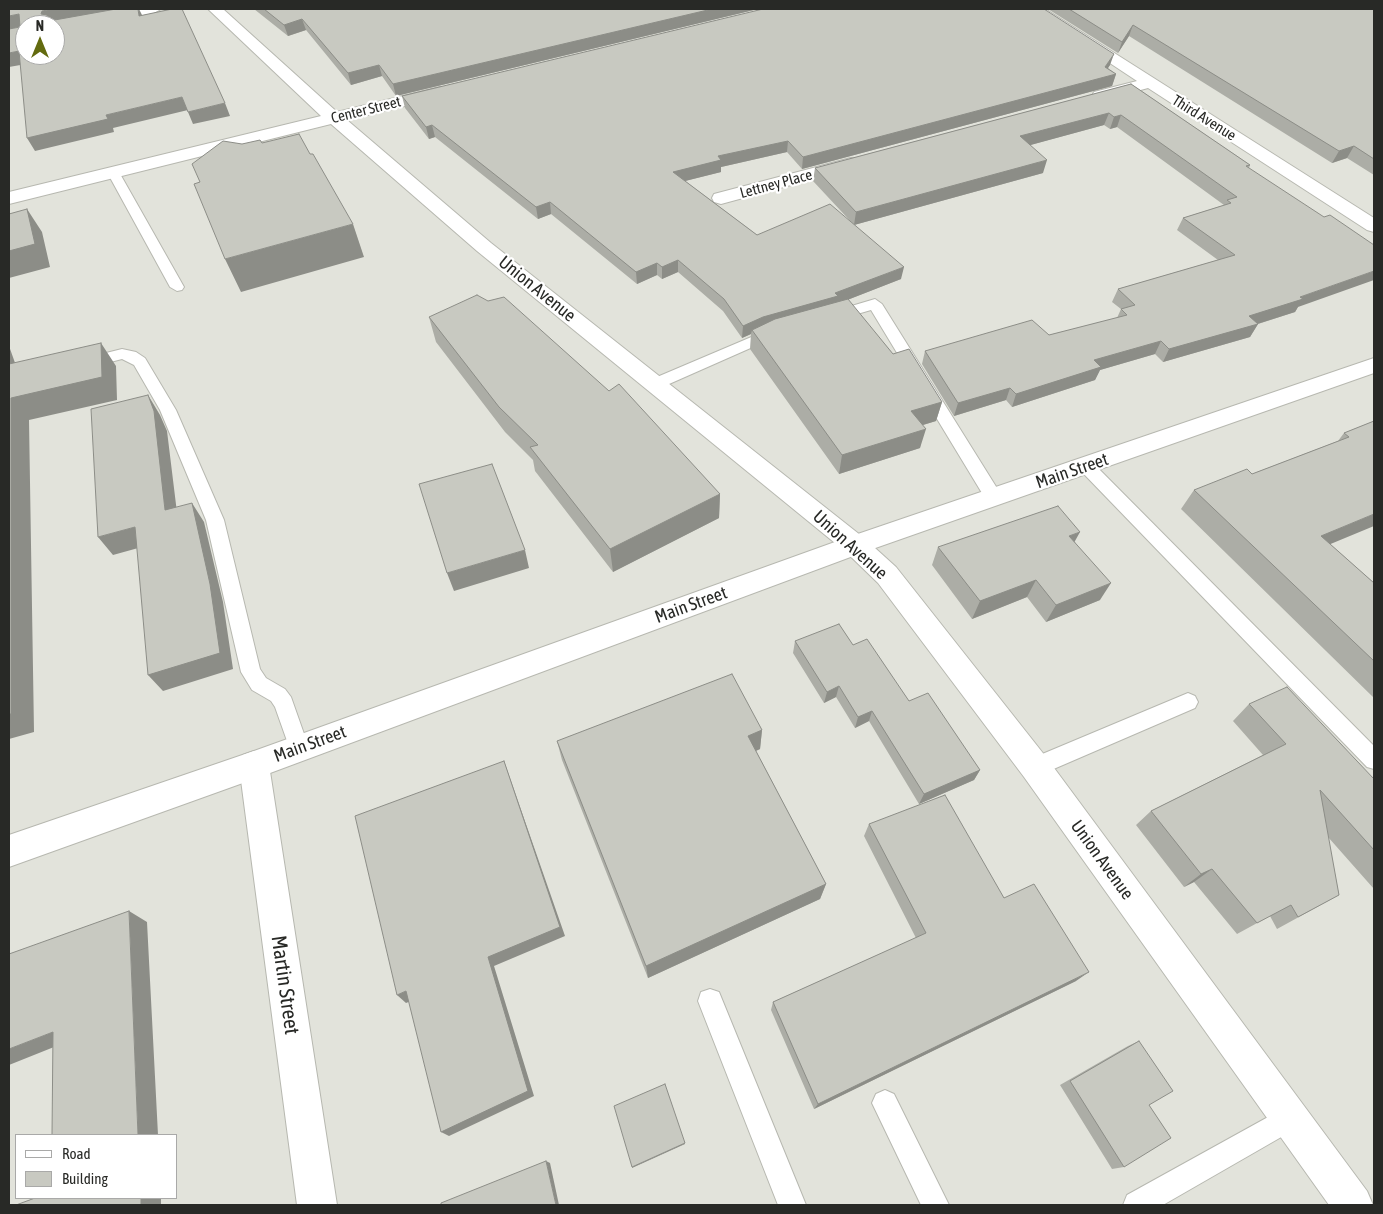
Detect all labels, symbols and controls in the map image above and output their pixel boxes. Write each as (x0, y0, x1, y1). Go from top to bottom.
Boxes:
north arrow (15, 15, 65, 65)
text: N (36, 18, 44, 34)
street label: Third Avenue (1169, 91, 1239, 145)
street label: Center Street (329, 93, 403, 127)
street label: Lettney Place (738, 166, 814, 202)
street label: Union Avenue (494, 251, 580, 327)
street label: Main Street (1033, 449, 1111, 493)
street label: Union Avenue (808, 506, 892, 584)
street label: Main Street (652, 582, 730, 628)
street label: Main Street (271, 721, 349, 767)
street label: Union Avenue (1066, 816, 1138, 904)
street label: Martin Street (266, 934, 304, 1036)
legend (15, 1134, 178, 1199)
text: Road (62, 1145, 91, 1162)
text: Building (62, 1170, 108, 1187)

